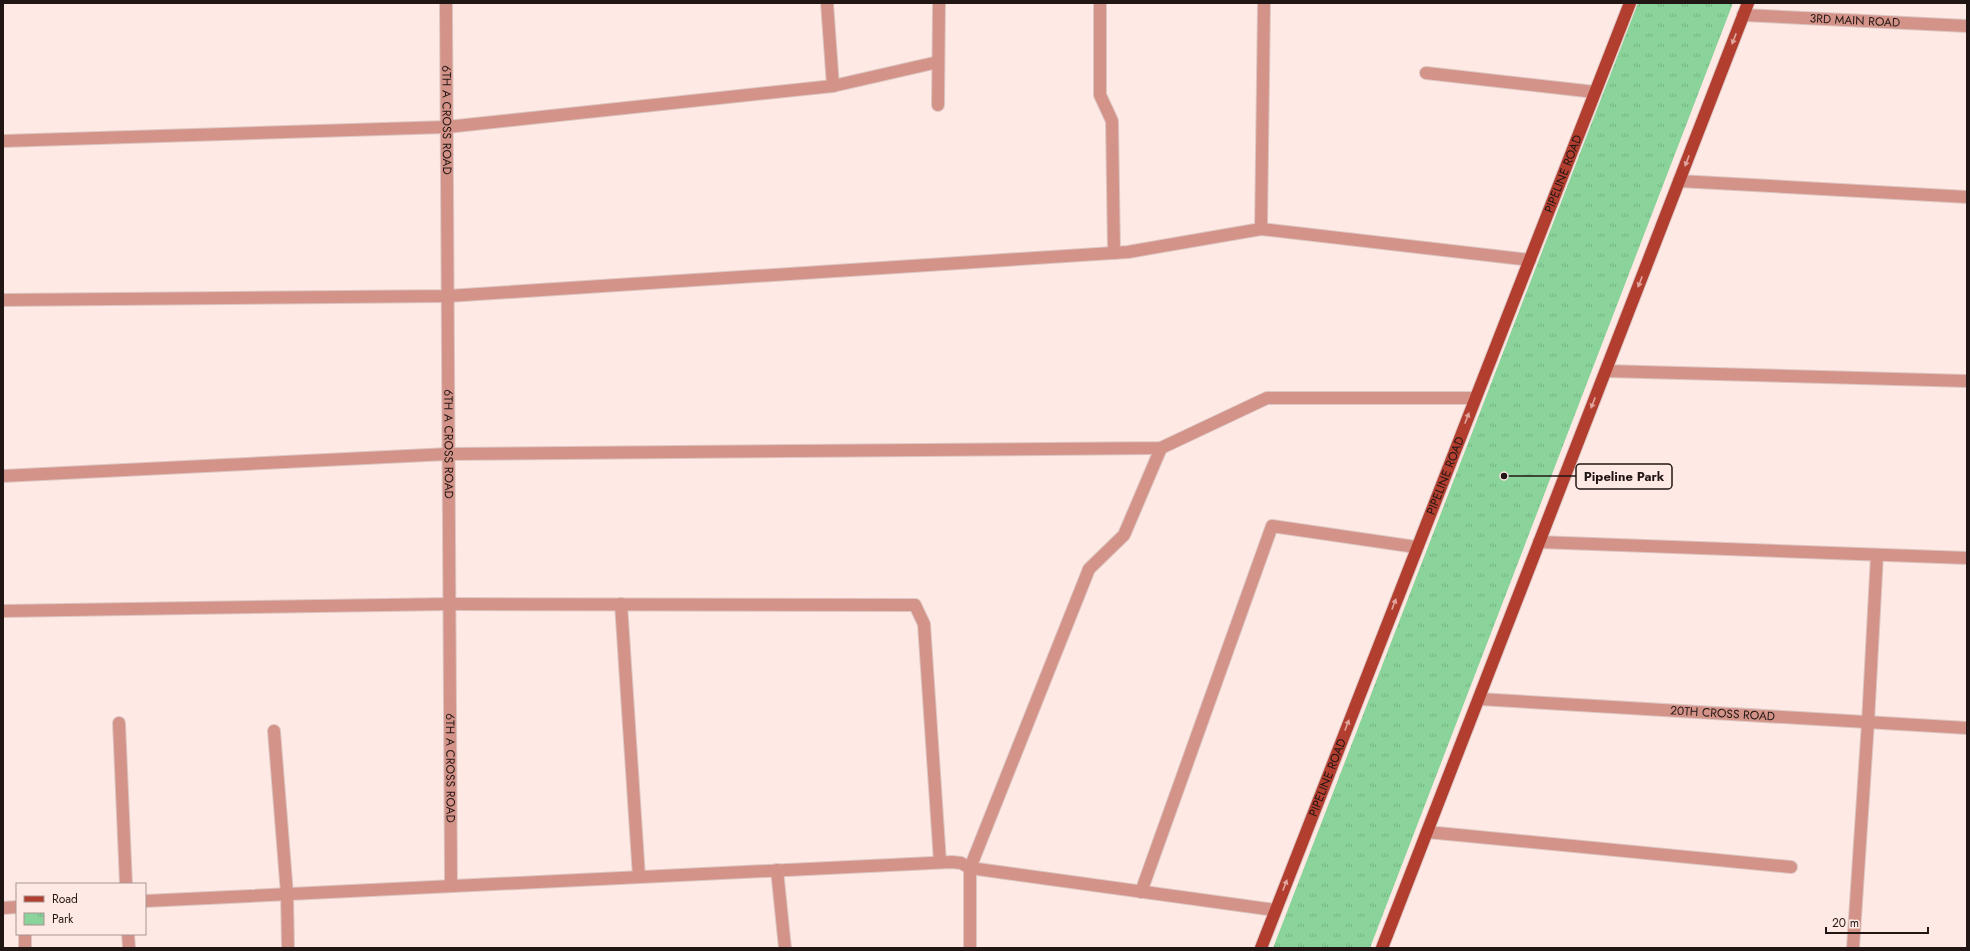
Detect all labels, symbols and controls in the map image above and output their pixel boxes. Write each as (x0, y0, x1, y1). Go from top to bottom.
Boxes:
street label: 3RD MAIN ROAD (1809, 9, 1901, 32)
one-way arrow (1730, 34, 1736, 46)
street label: 6TH A CROSS ROAD (437, 65, 456, 175)
street label: PIPELINE ROAD (1540, 132, 1587, 216)
one-way arrow (1684, 155, 1690, 166)
one-way arrow (1637, 276, 1643, 288)
street label: 6TH A CROSS ROAD (439, 389, 458, 499)
one-way arrow (1590, 398, 1596, 410)
one-way arrow (1464, 412, 1470, 423)
street label: PIPELINE ROAD (1422, 434, 1469, 517)
callout: Pipeline Park (1576, 464, 1672, 489)
text: Pipeline Park (1584, 467, 1665, 486)
one-way arrow (1392, 598, 1398, 610)
street label: 20TH CROSS ROAD (1670, 701, 1776, 726)
street label: 6TH A CROSS ROAD (441, 713, 460, 823)
one-way arrow (1344, 720, 1350, 731)
street label: PIPELINE ROAD (1304, 736, 1351, 819)
one-way arrow (1282, 879, 1288, 891)
legend (16, 883, 146, 935)
text: Road (52, 890, 78, 908)
scale bar (1826, 909, 1928, 935)
text: Park (52, 910, 74, 928)
text: 20 m (1832, 914, 1859, 932)

